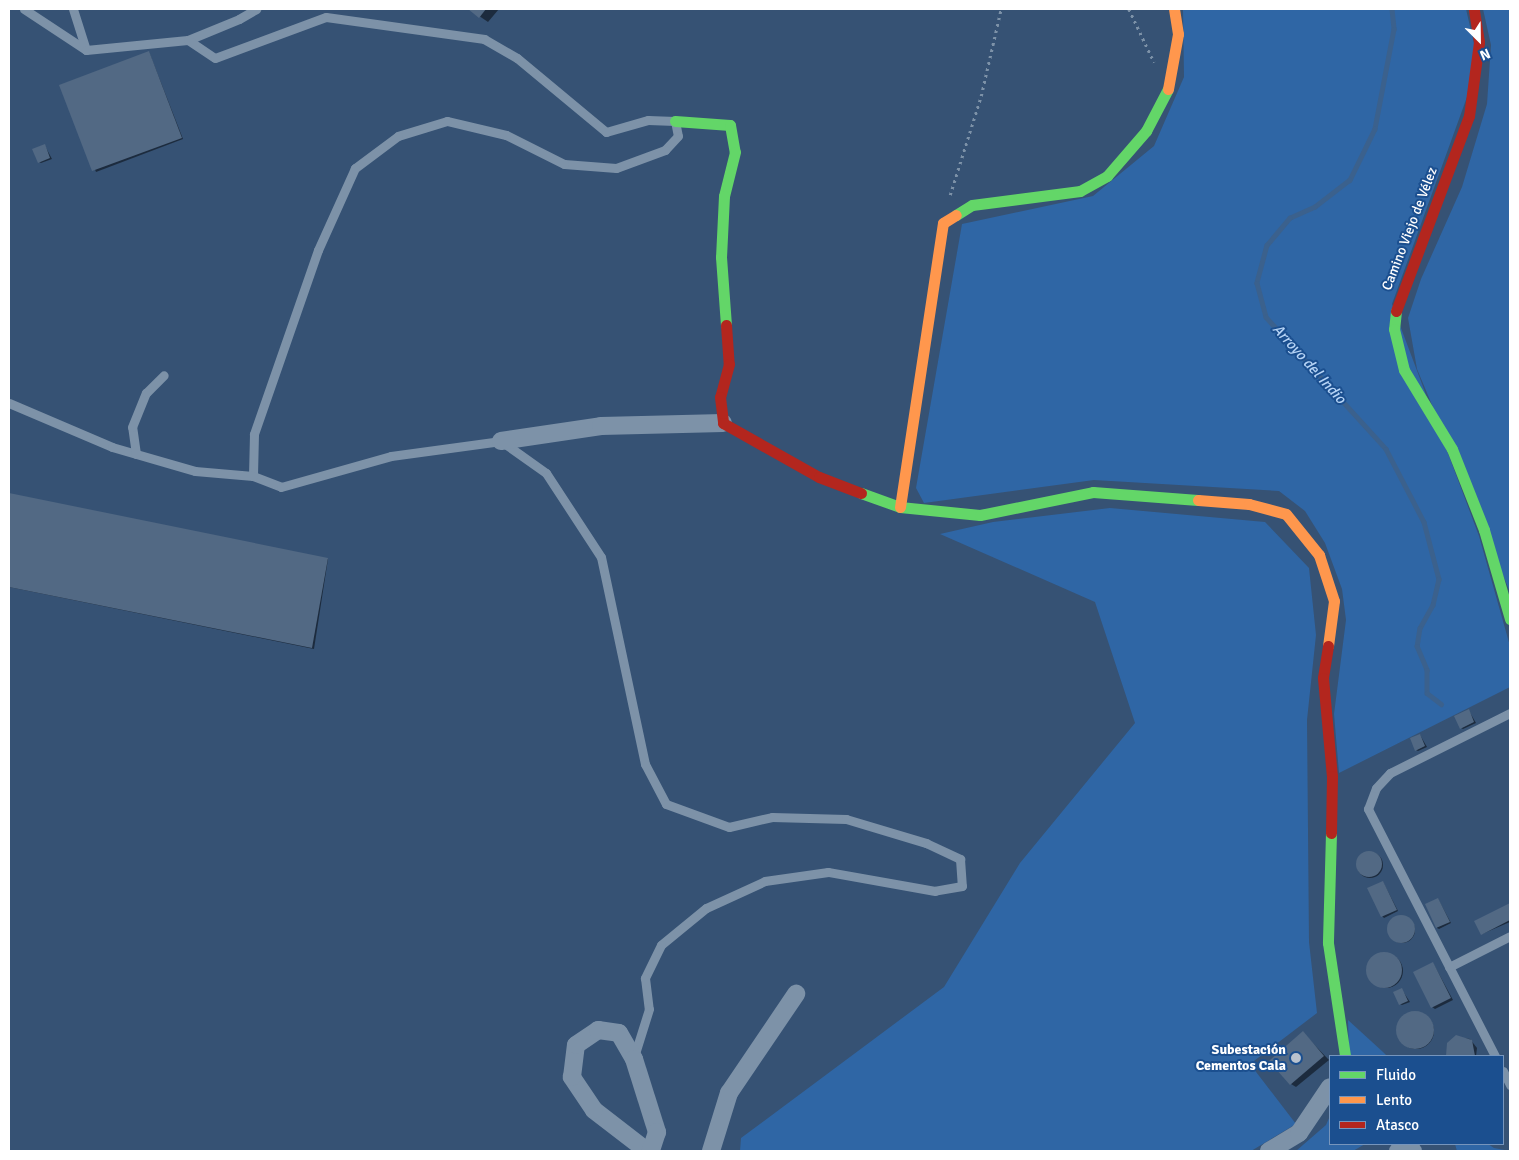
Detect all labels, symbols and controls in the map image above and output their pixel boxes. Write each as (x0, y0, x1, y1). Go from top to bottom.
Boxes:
north arrow (1454, 15, 1504, 65)
text: N (1477, 45, 1493, 64)
street label: Camino Viejo de Vélez (1379, 165, 1441, 293)
water label: Arroyo del Indio (1269, 320, 1349, 408)
place label: Subestación Cementos Cala (1196, 1042, 1286, 1074)
marker: Subestación Cementos Cala (1290, 1052, 1302, 1064)
legend (1329, 1055, 1504, 1145)
text: Fluido (1376, 1066, 1416, 1084)
text: Lento (1376, 1091, 1412, 1109)
text: Atasco (1376, 1116, 1419, 1134)

